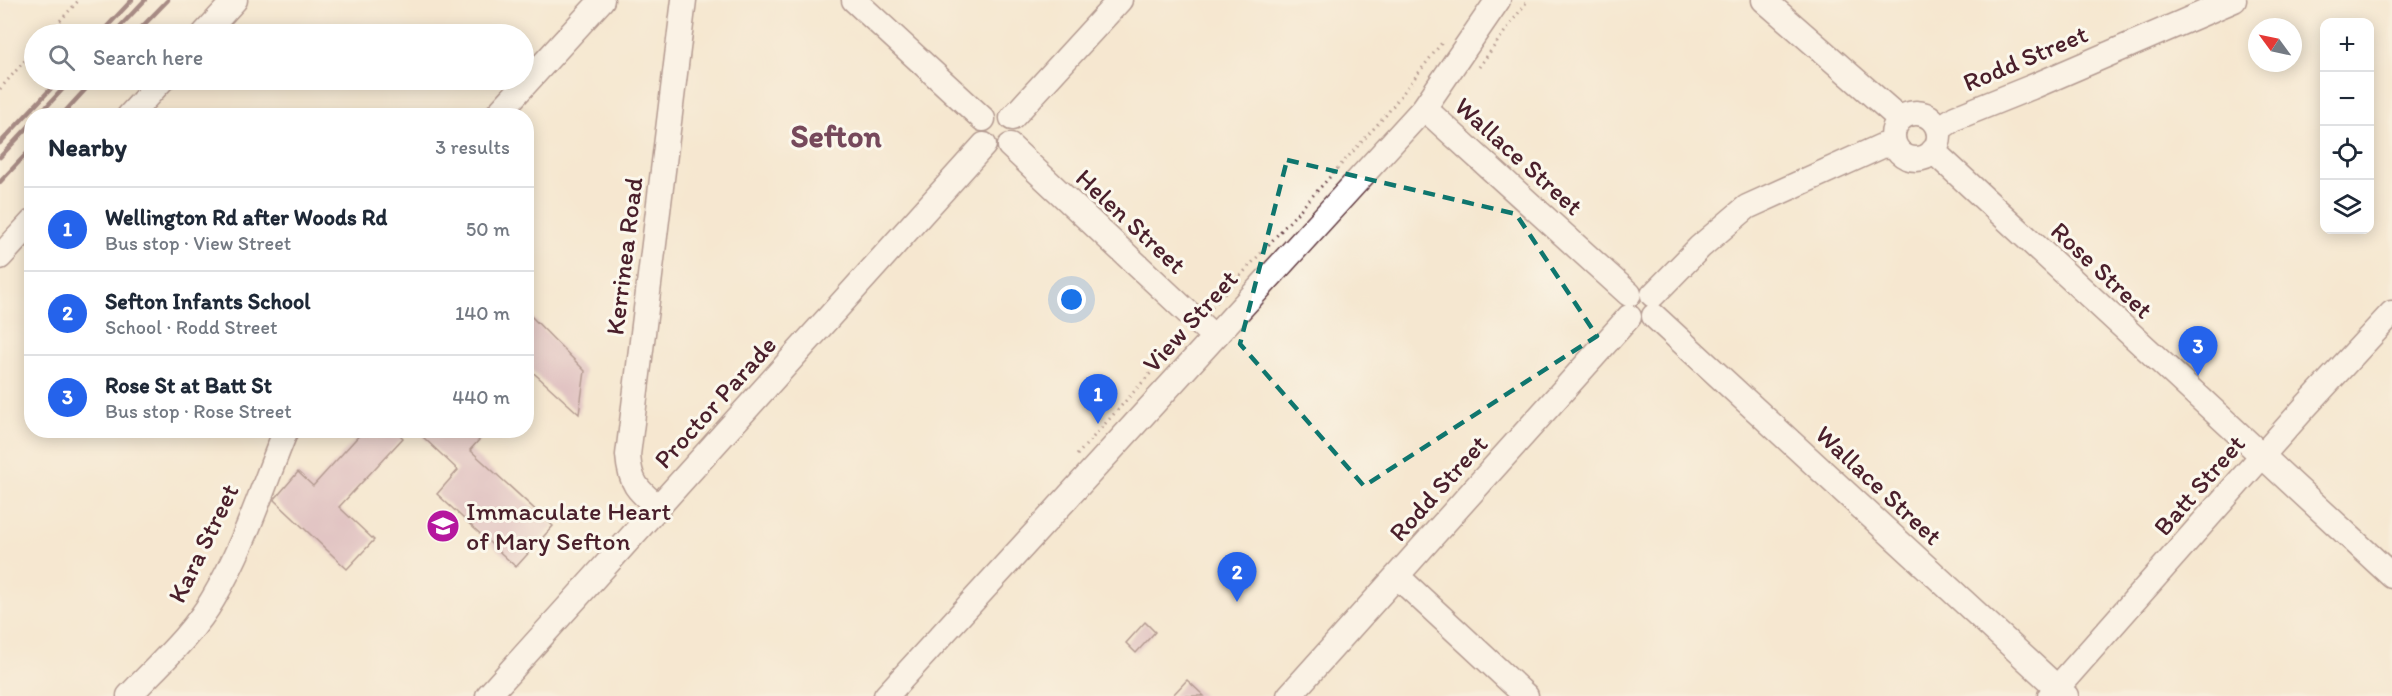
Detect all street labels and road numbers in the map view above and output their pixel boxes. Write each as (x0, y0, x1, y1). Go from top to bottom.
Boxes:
street label: Rodd Street (1958, 17, 2092, 99)
street label: Wallace Street (1448, 90, 1590, 222)
street label: Helen Street (1069, 162, 1193, 280)
street label: Kerrinea Road (598, 174, 650, 337)
street label: Rose Street (2044, 215, 2160, 326)
street label: View Street (1136, 263, 1245, 379)
street label: Proctor Parade (647, 329, 783, 475)
street label: Wallace Street (1809, 418, 1949, 552)
street label: Rodd Street (1382, 428, 1494, 548)
street label: Batt Street (2146, 428, 2252, 542)
street label: Kara Street (160, 478, 246, 608)

